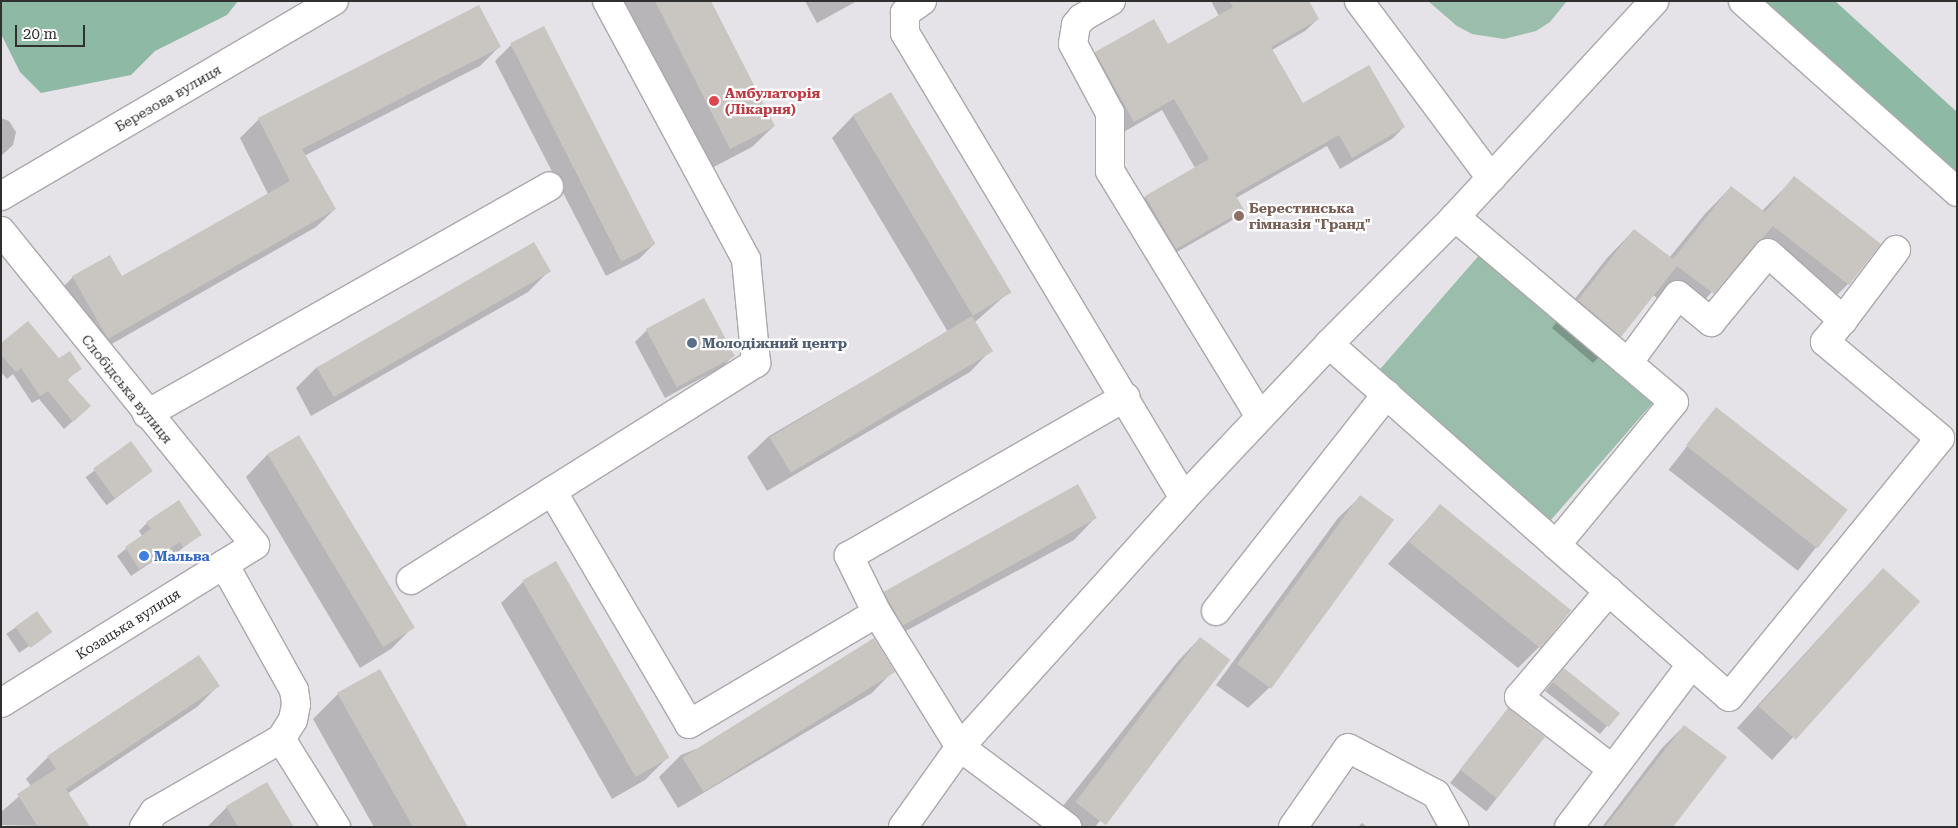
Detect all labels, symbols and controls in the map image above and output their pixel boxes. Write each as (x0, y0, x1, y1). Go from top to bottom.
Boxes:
scale bar (18, 15, 88, 47)
text: 20 m (23, 25, 57, 43)
street label: Березова вулиця (112, 61, 224, 135)
place label: Амбулаторія (Лікарня) (725, 85, 820, 118)
marker: Амбулаторія (Лікарня) (707, 94, 721, 108)
place label: Берестинська гімназія "Гранд" (1249, 200, 1371, 232)
marker: Берестинська гімназія "Гранд" (1233, 210, 1245, 222)
street label: Слобідська вулиця (78, 331, 176, 447)
place label: Молодіжний центр (702, 335, 847, 351)
marker: Молодіжний центр (686, 337, 698, 349)
place label: Мальва (154, 548, 210, 564)
marker: Мальва (138, 550, 150, 562)
street label: Козацька вулиця (73, 585, 183, 663)

